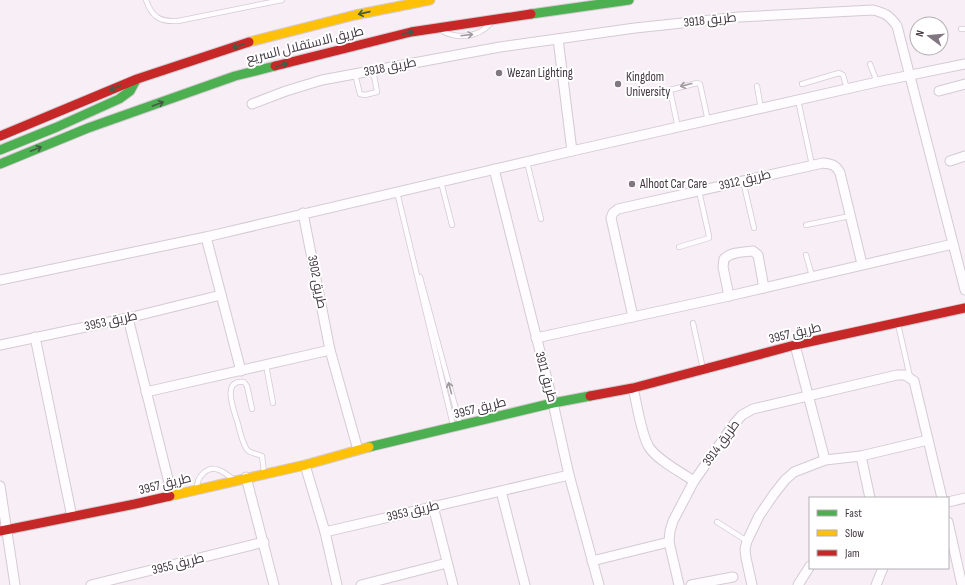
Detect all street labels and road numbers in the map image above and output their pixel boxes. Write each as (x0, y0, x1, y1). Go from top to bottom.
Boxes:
street label: طريق 3918 (683, 9, 737, 31)
street label: طريق الاستقلال السريع (245, 23, 365, 67)
street label: طريق 3918 (362, 54, 418, 80)
street label: طريق 3912 (717, 166, 773, 194)
street label: طريق 3902 (304, 254, 330, 310)
street label: طريق 3953 (83, 308, 139, 334)
street label: طريق 3957 (767, 319, 823, 347)
street label: طريق 3911 (532, 350, 560, 404)
street label: طريق 3957 (452, 394, 508, 422)
street label: طريق 3914 (699, 417, 743, 469)
street label: طريق 3957 (137, 470, 193, 498)
street label: طريق 3953 (385, 497, 441, 525)
street label: طريق 3955 (150, 550, 206, 578)

